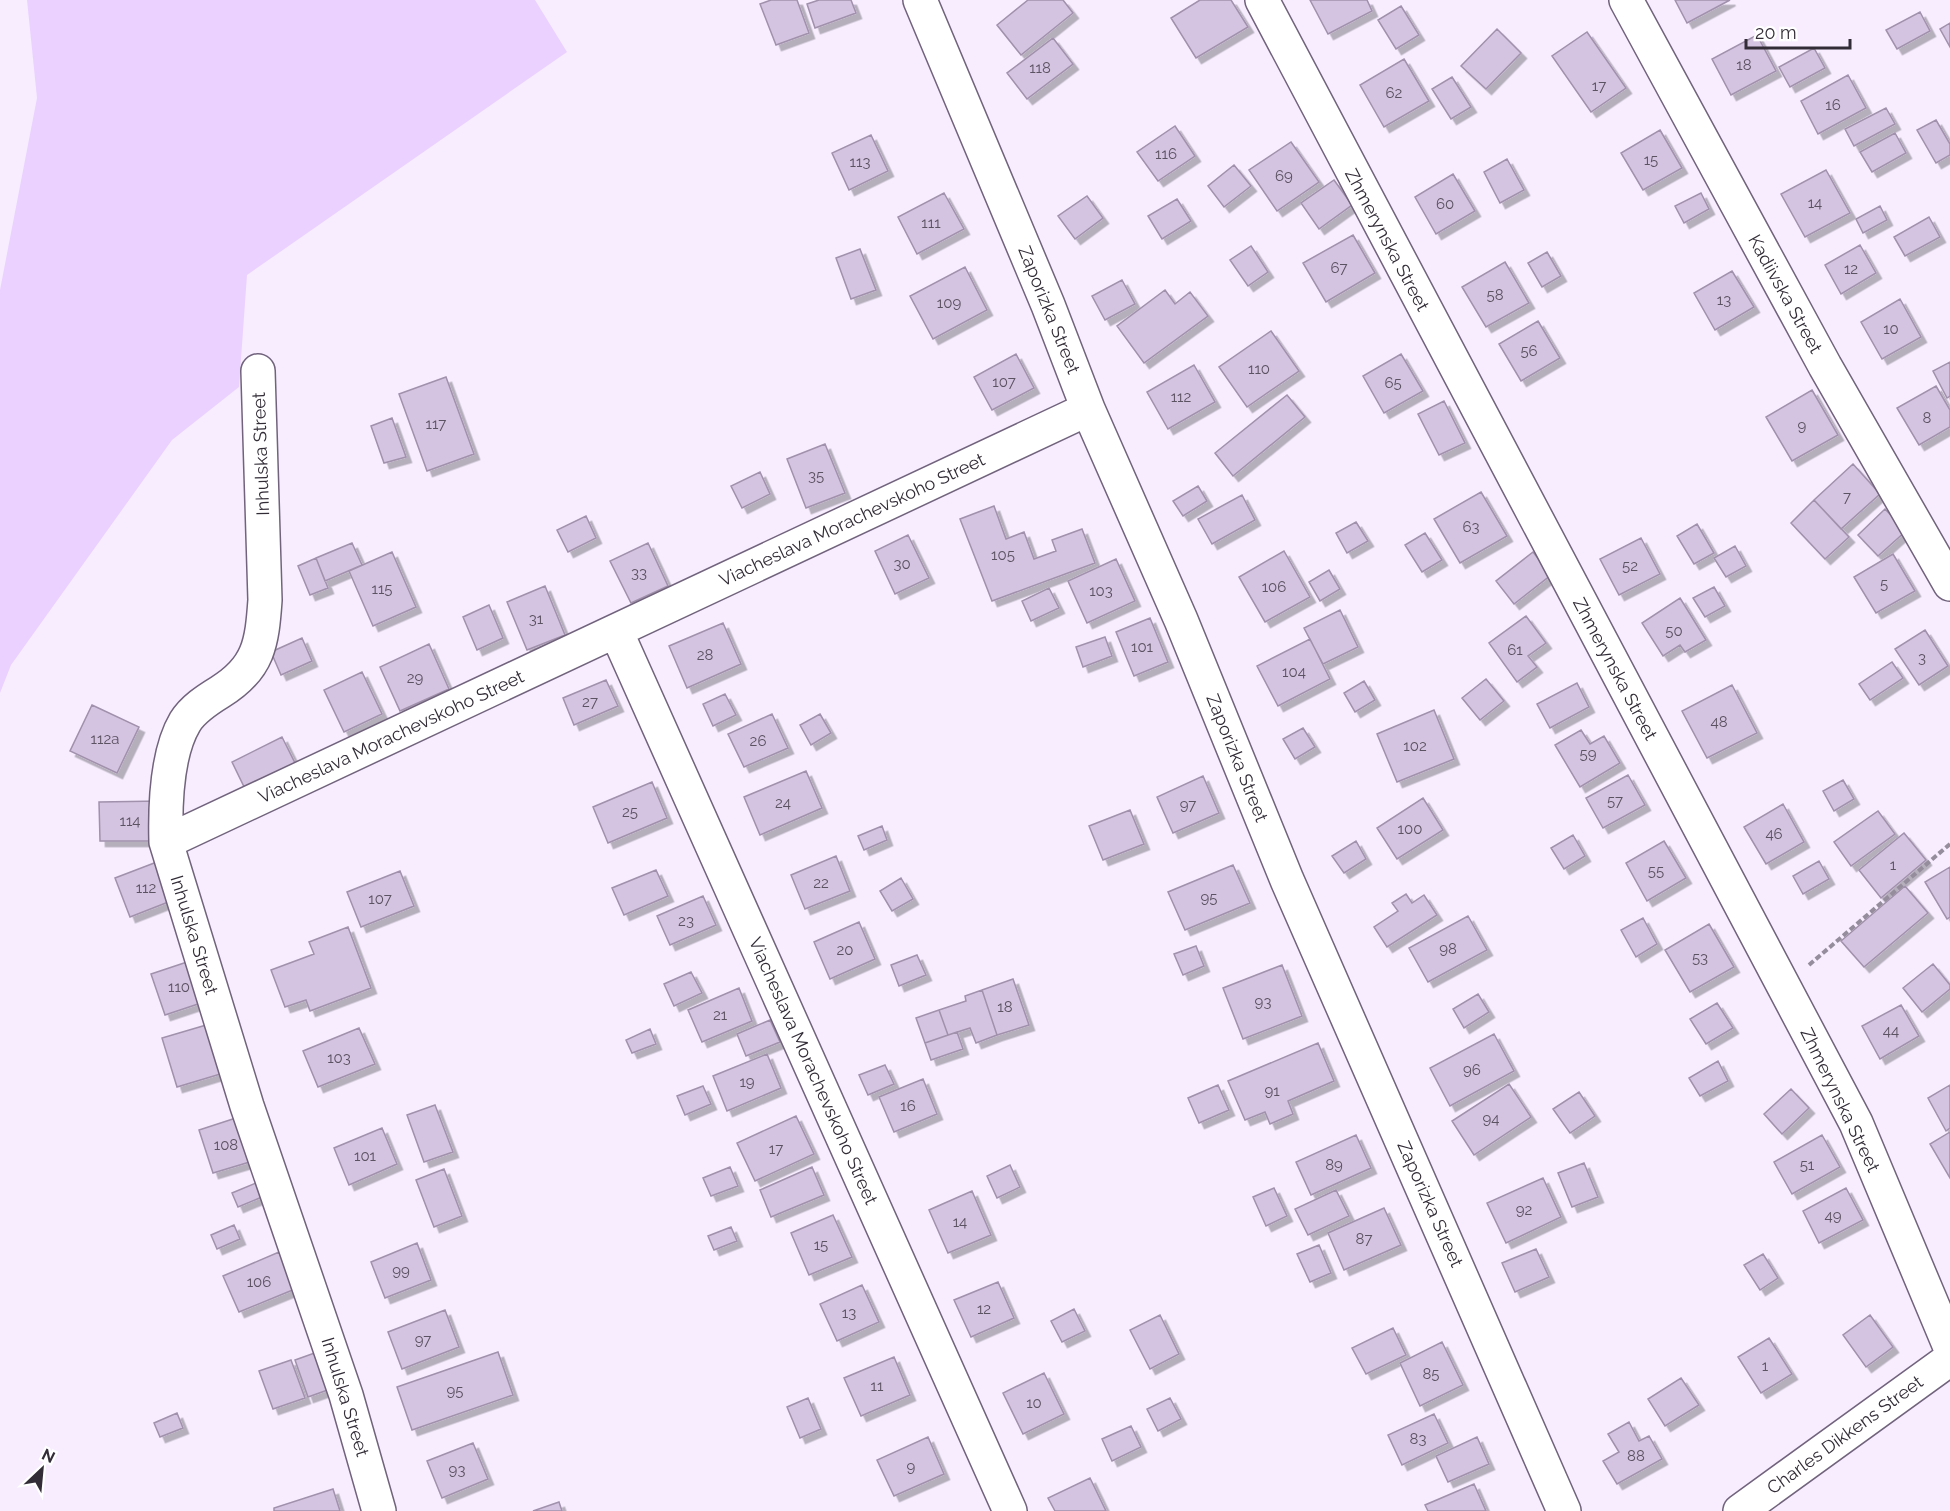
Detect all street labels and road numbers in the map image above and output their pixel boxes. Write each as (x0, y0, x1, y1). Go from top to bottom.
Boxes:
street label: Zhmerynska Street (1341, 165, 1434, 314)
street label: Kadiivska Street (1744, 231, 1827, 357)
street label: Zaporizka Street (1014, 243, 1085, 377)
street label: Inhulska Street (248, 392, 273, 516)
street label: Viacheslava Morachevskoho Street (716, 449, 988, 590)
street label: Zhmerynska Street (1569, 594, 1662, 743)
street label: Viacheslava Morachevskoho Street (255, 666, 527, 807)
street label: Zaporizka Street (1202, 691, 1273, 825)
street label: Inhulska Street (166, 873, 223, 997)
street label: Viacheslava Morachevskoho Street (745, 934, 882, 1208)
street label: Zhmerynska Street (1796, 1024, 1885, 1175)
street label: Zaporizka Street (1393, 1137, 1468, 1270)
street label: Inhulska Street (317, 1335, 374, 1459)
street label: Charles Dikkens Street (1763, 1371, 1927, 1498)

